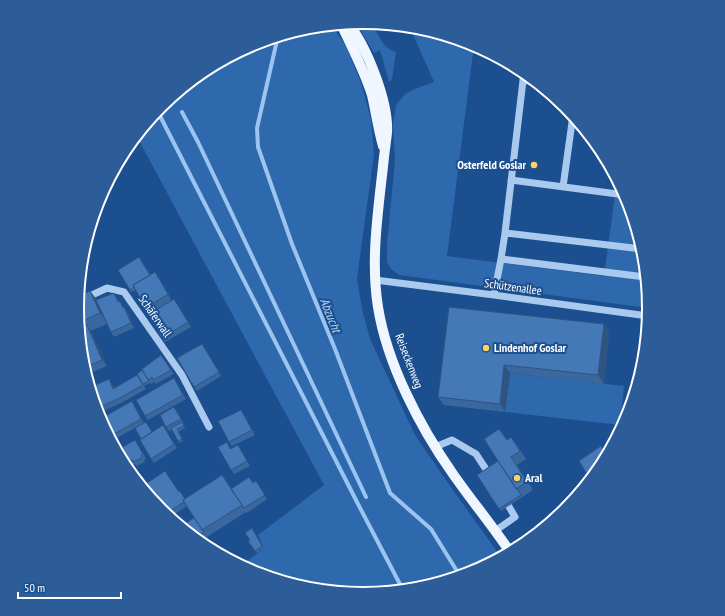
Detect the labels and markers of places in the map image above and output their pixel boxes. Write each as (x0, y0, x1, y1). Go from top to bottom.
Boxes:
place label: Osterfeld Goslar (457, 157, 526, 172)
marker: Osterfeld Goslar (529, 160, 539, 170)
place label: Lindenhof Goslar (494, 340, 567, 355)
marker: Lindenhof Goslar (481, 343, 491, 353)
place label: Aral (524, 470, 542, 485)
marker: Aral (512, 473, 522, 483)

